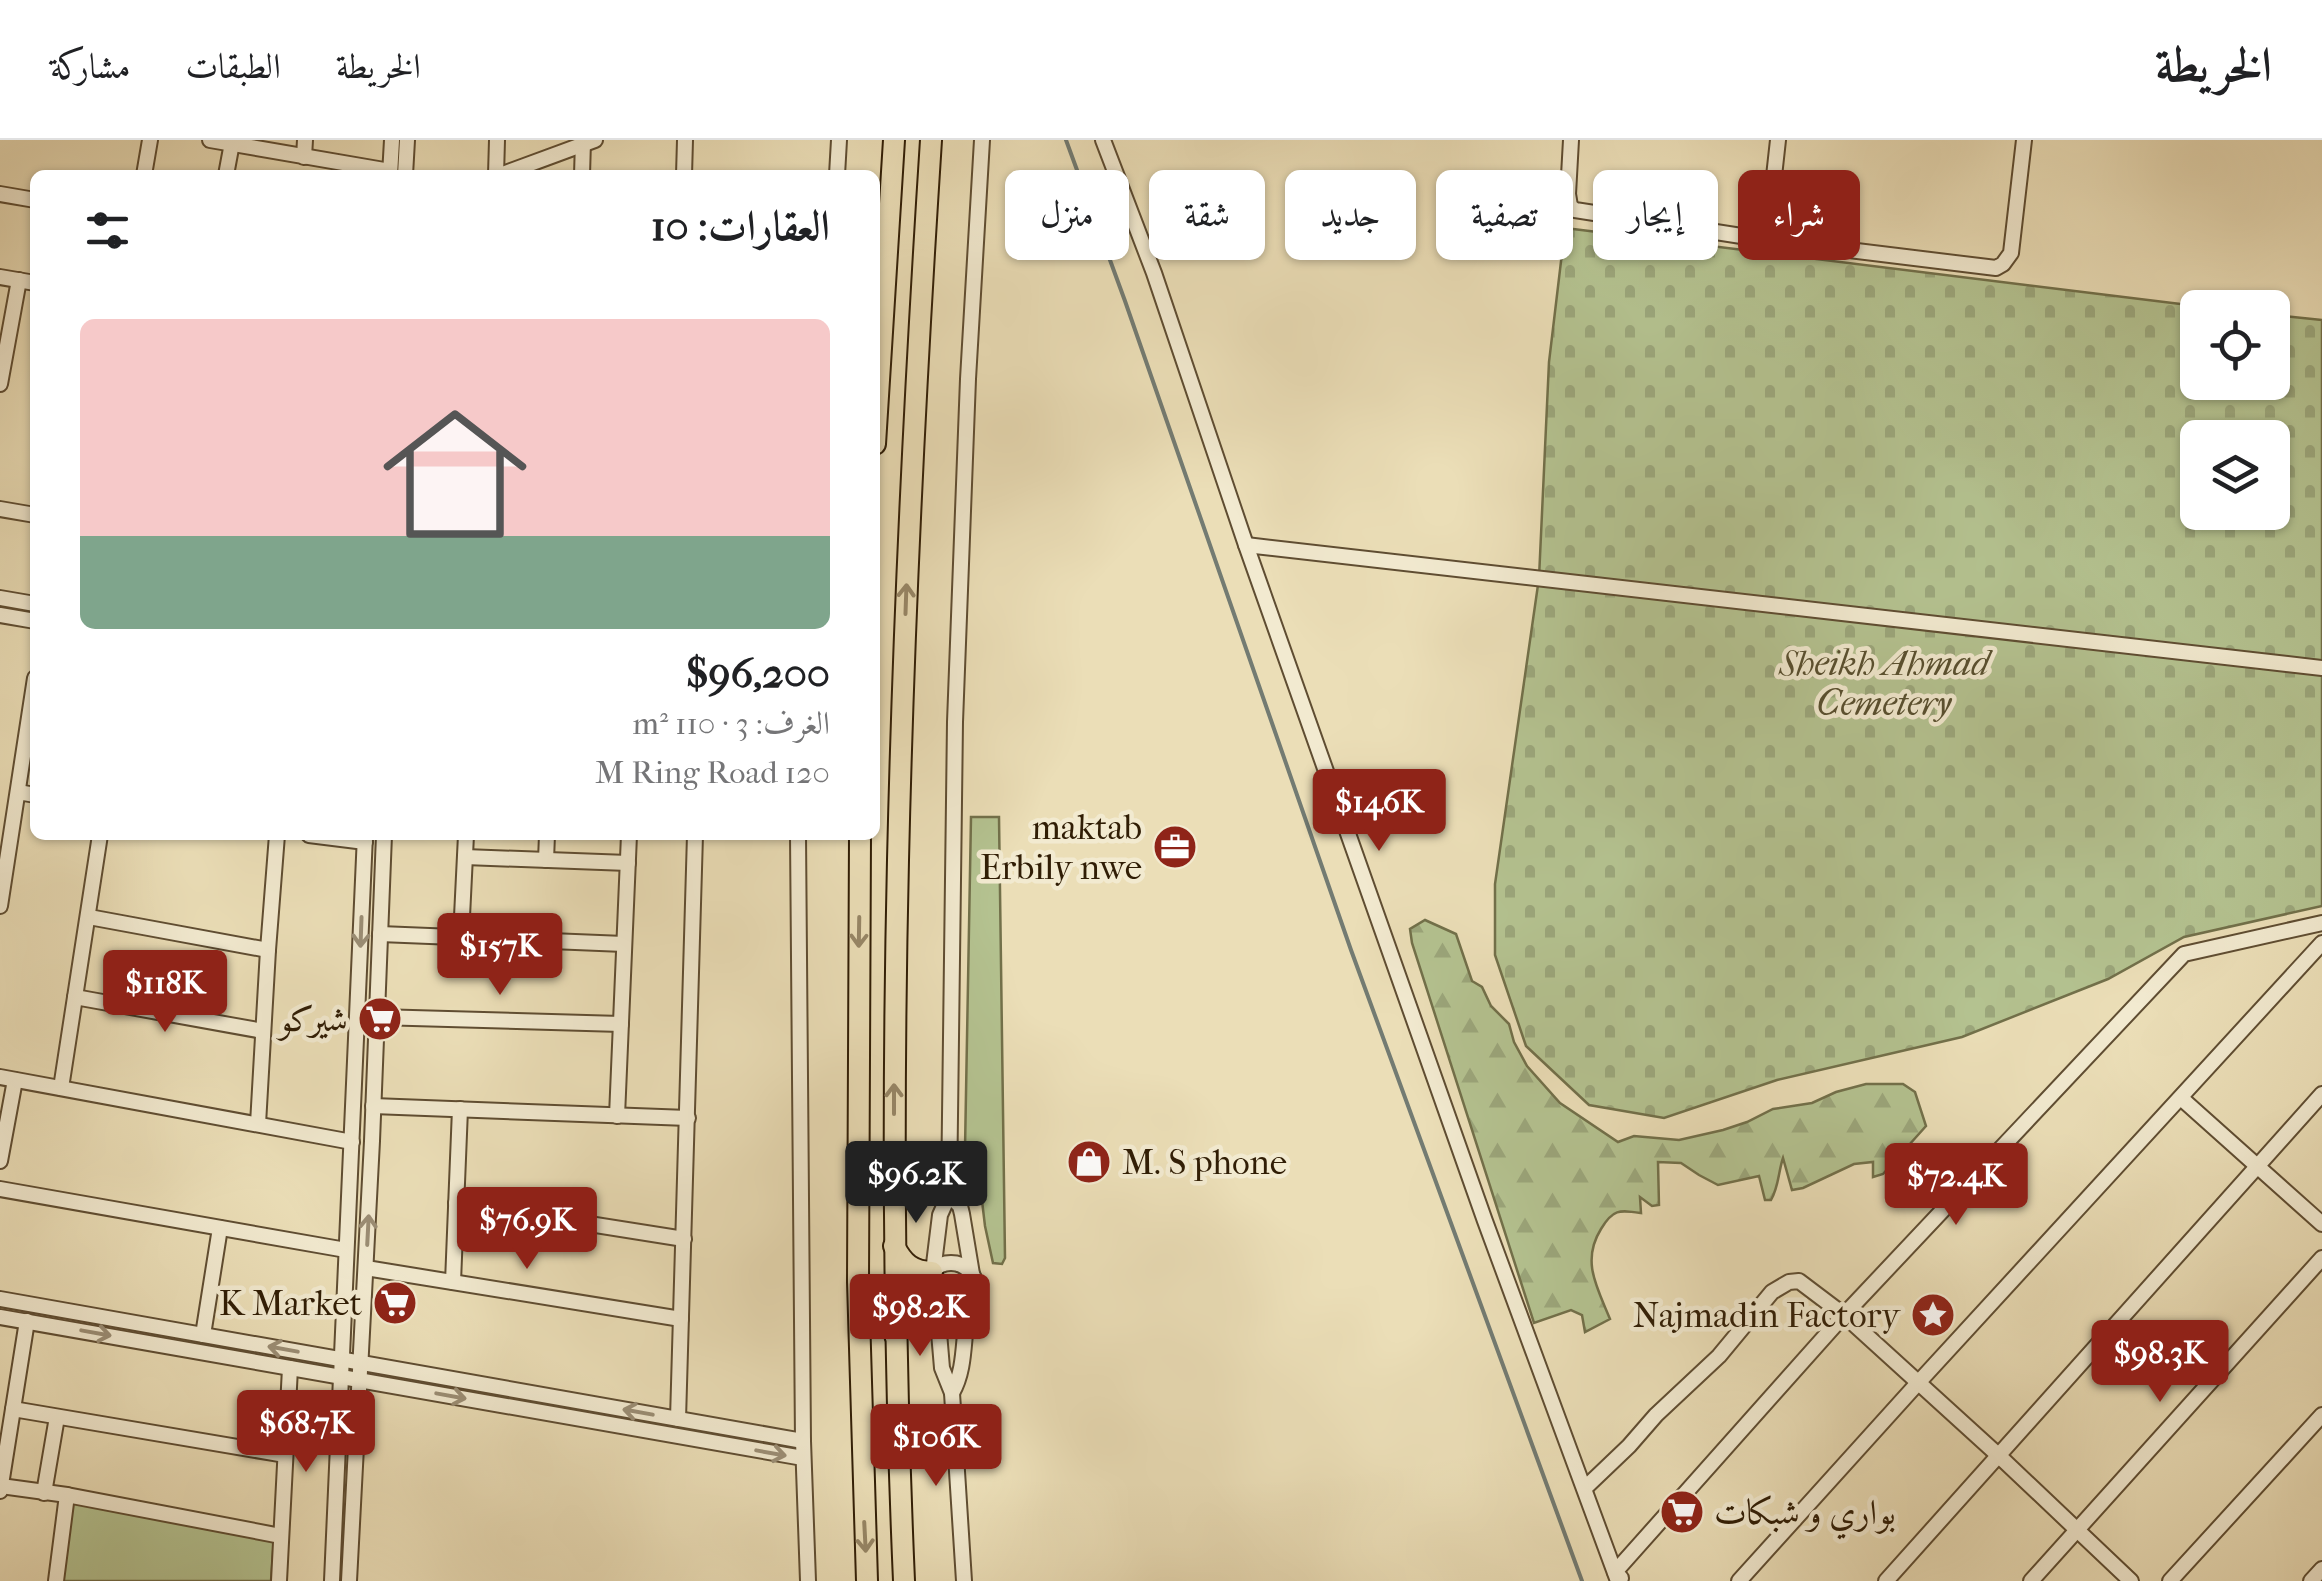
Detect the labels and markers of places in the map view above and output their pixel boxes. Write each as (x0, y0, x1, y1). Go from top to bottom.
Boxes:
pin: $146K (1309, 769, 1449, 854)
place label: maktab Erbily nwe (980, 807, 1142, 888)
office icon: maktab Erbily nwe (1152, 824, 1198, 870)
pin: $157K (430, 913, 570, 998)
pin: $118K (95, 950, 235, 1035)
supermarket icon: شيركو (357, 996, 403, 1042)
place label: شيركو (276, 999, 348, 1041)
shop icon: M. S phone (1066, 1139, 1112, 1185)
pin: $96.2K (835, 1141, 997, 1226)
place label: M. S phone (1122, 1142, 1287, 1183)
pin: $72.4K (1875, 1143, 2037, 1228)
pin: $76.9K (446, 1187, 608, 1272)
pin: $98.2K (839, 1274, 1001, 1359)
supermarket icon: K Market (372, 1280, 418, 1326)
place label: K Market (219, 1283, 363, 1324)
place icon: Najmadin Factory (1910, 1292, 1956, 1338)
place label: Najmadin Factory (1633, 1295, 1901, 1336)
pin: $98.3K (2079, 1320, 2241, 1405)
pin: $68.7K (225, 1390, 387, 1475)
pin: $106K (866, 1404, 1006, 1489)
supermarket icon: بواري و شبكات (1659, 1489, 1705, 1535)
place label: بواري و شبكات (1714, 1492, 1896, 1540)

